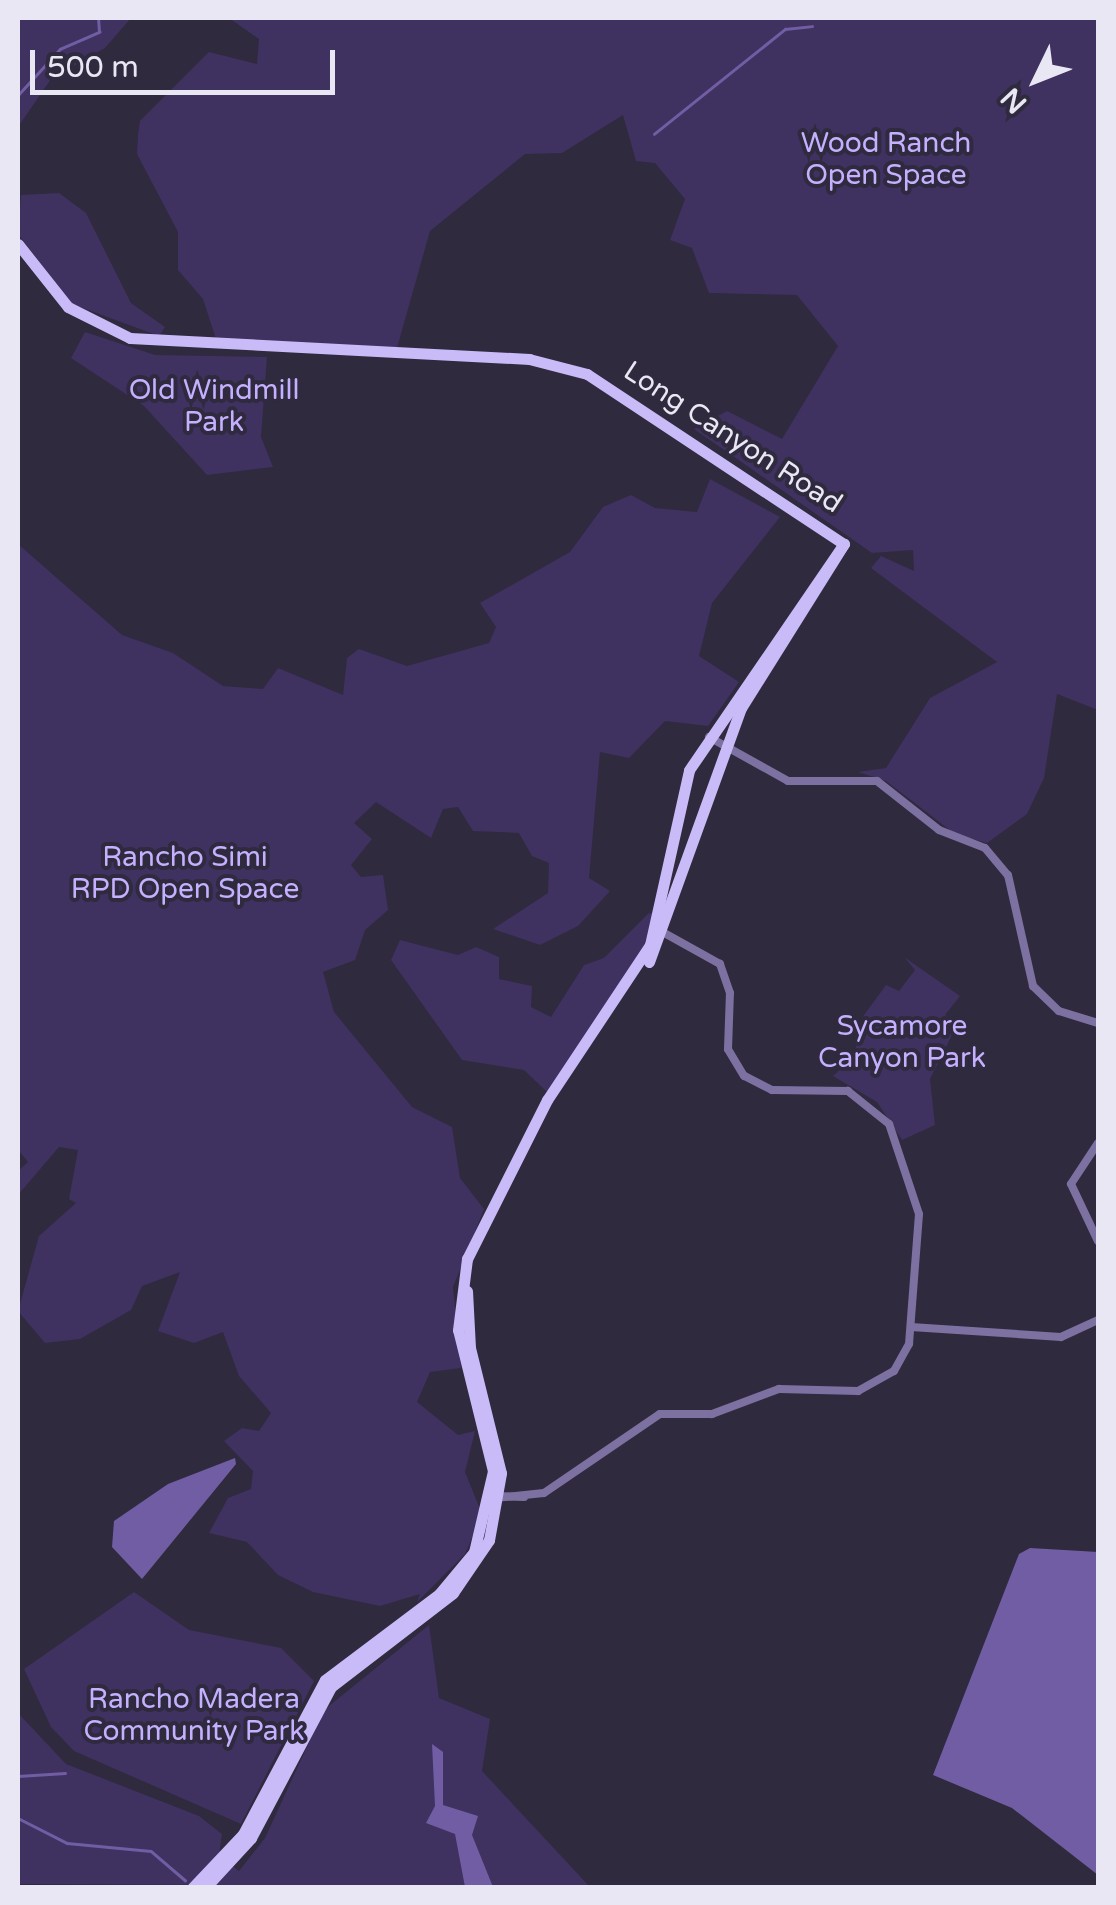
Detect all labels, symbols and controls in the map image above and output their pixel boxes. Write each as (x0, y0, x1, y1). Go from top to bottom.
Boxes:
scale bar (35, 30, 340, 92)
north arrow (986, 30, 1086, 130)
text: 500 m (47, 49, 139, 86)
text: N (994, 81, 1034, 120)
park label: Wood Ranch Open Space (801, 126, 971, 192)
street label: Long Canyon Road (617, 354, 849, 520)
park label: Old Windmill Park (129, 373, 299, 439)
park label: Rancho Simi RPD Open Space (71, 840, 299, 906)
park label: Sycamore Canyon Park (818, 1009, 986, 1075)
park label: Rancho Madera Community Park (83, 1682, 305, 1748)

